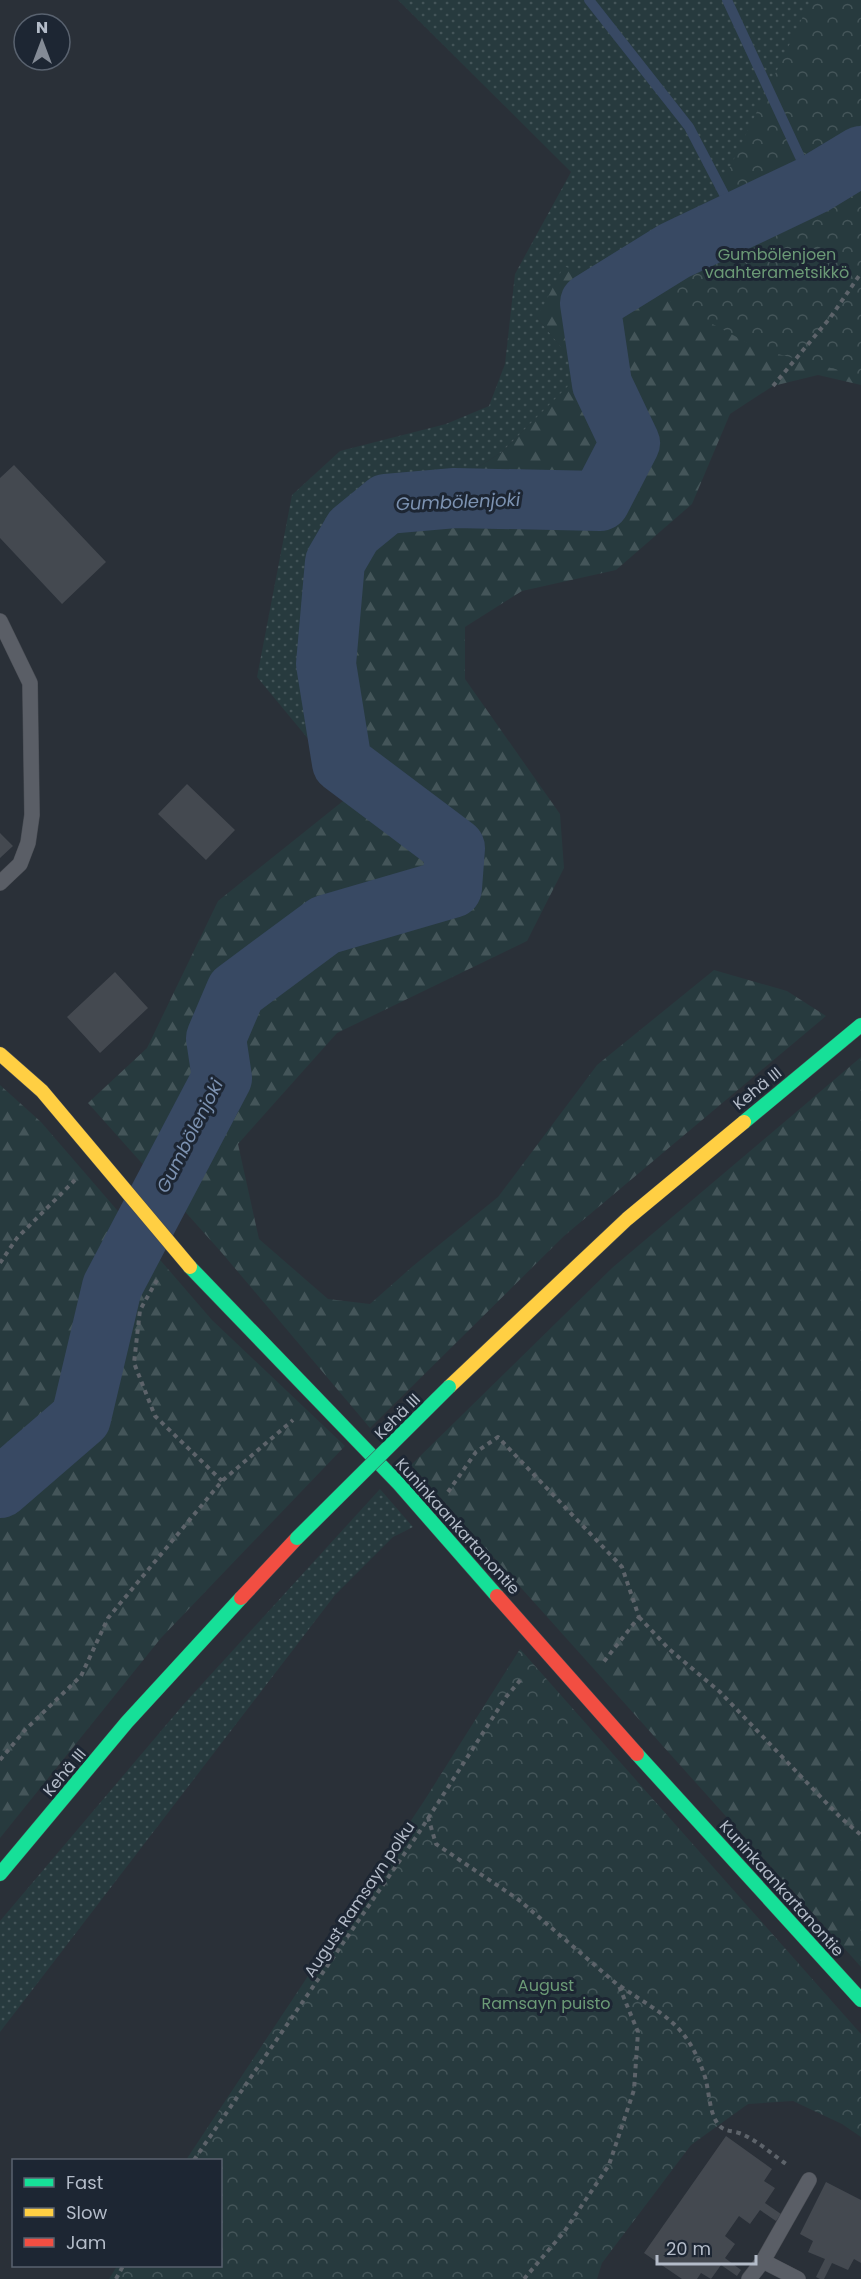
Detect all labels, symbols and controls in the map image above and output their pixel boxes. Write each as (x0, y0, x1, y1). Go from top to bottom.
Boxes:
north arrow (12, 12, 72, 72)
text: N (36, 16, 48, 39)
park label: Gumbölenjoen vaahterametsikkö (705, 243, 849, 284)
water label: Gumbölenjoki (395, 487, 521, 516)
street label: Kehä III (728, 1062, 787, 1115)
water label: Gumbölenjoki (150, 1074, 229, 1197)
street label: Kehä III (369, 1388, 426, 1445)
street label: Kuninkaankartanontie (390, 1453, 525, 1600)
street label: Kehä III (37, 1743, 91, 1801)
street label: Kuninkaankartanontie (714, 1815, 849, 1962)
street label: August Ramsayn polku (299, 1817, 420, 1982)
park label: August Ramsayn puisto (481, 1974, 611, 2015)
legend (12, 2159, 222, 2267)
text: Fast (66, 2170, 103, 2195)
text: Slow (66, 2200, 108, 2225)
scale bar (657, 2228, 756, 2266)
text: Jam (66, 2230, 106, 2255)
text: 20 m (666, 2236, 711, 2261)

